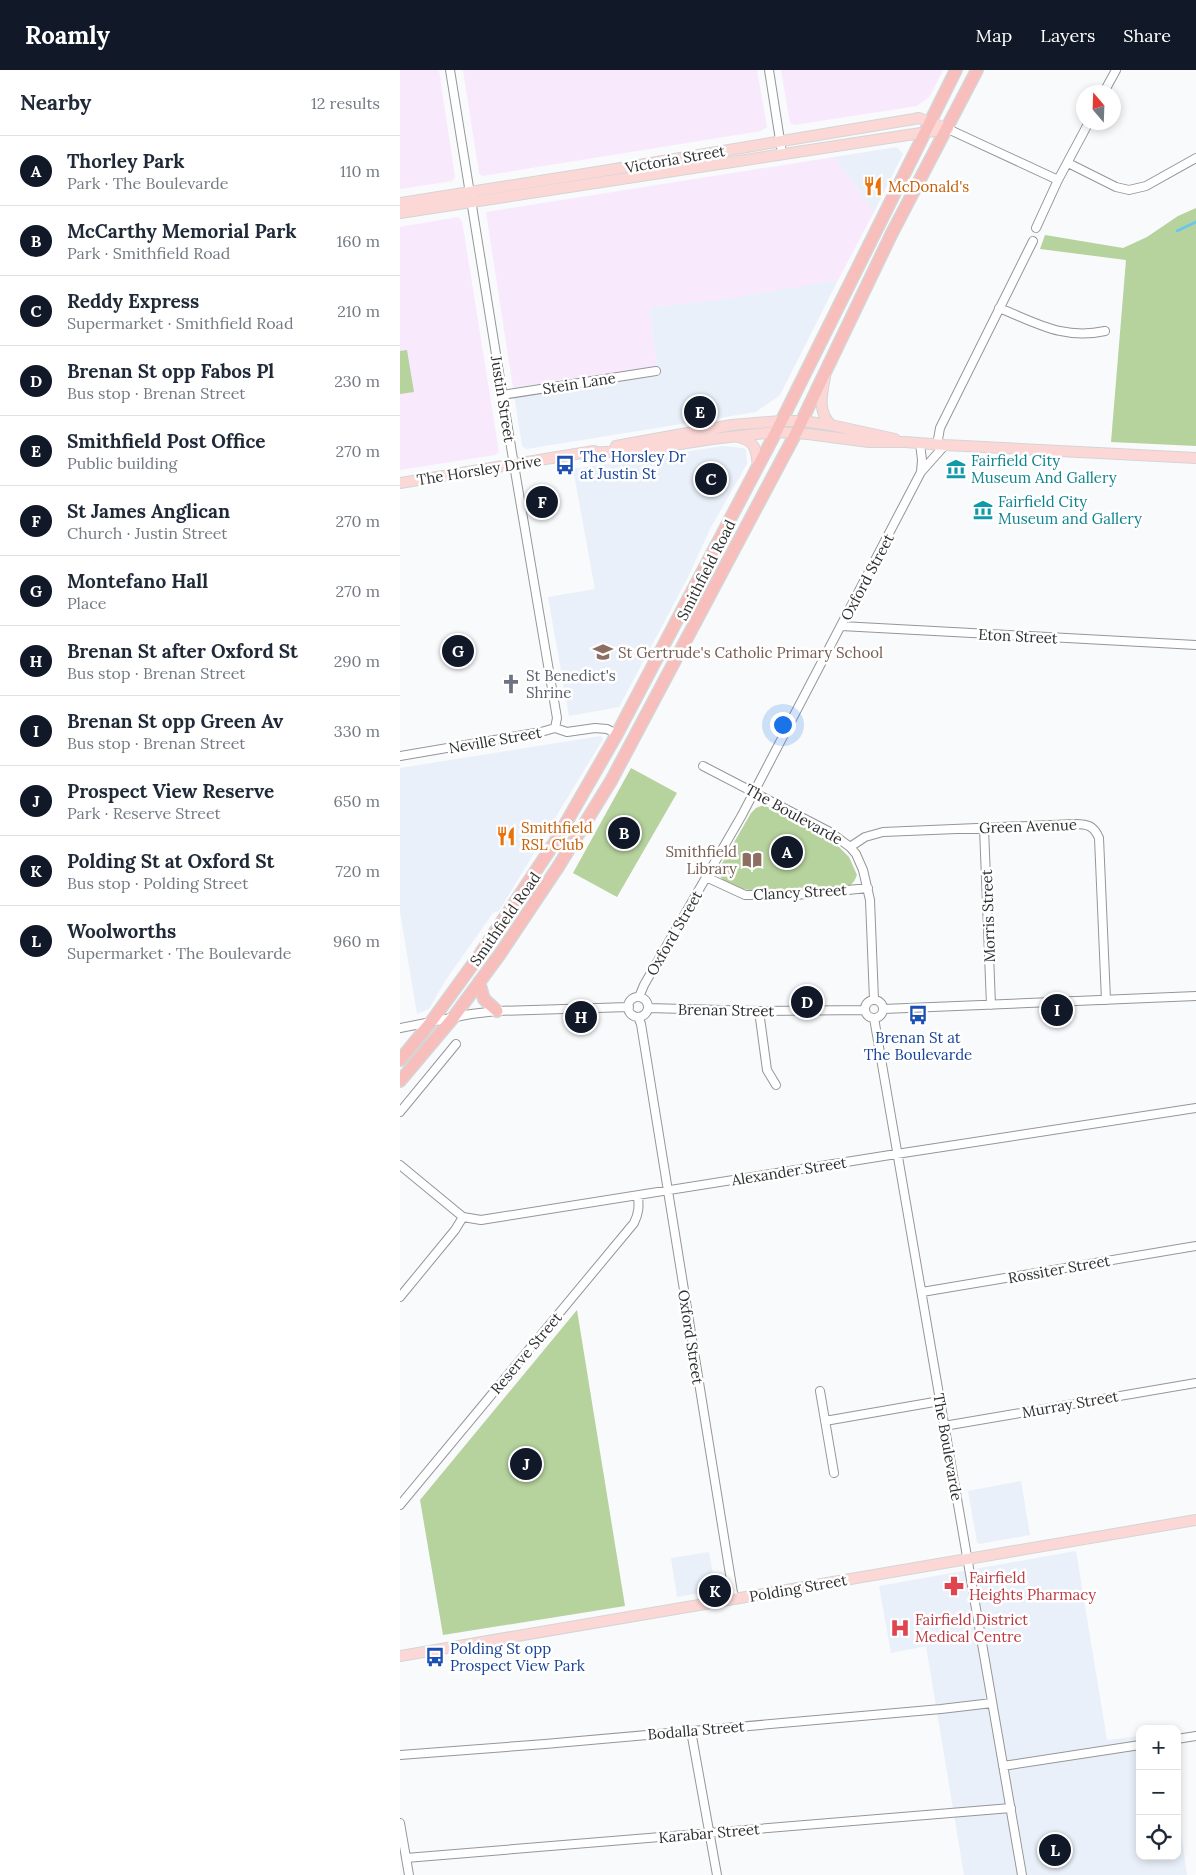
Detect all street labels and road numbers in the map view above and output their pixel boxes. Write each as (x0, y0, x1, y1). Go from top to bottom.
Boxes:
street label: Victoria Street (623, 141, 727, 177)
street label: Justin Street (487, 354, 519, 444)
street label: Stein Lane (541, 368, 617, 398)
street label: The Horsley Drive (415, 451, 543, 489)
street label: Smithfield Road (672, 517, 740, 623)
street label: Oxford Street (836, 530, 898, 624)
street label: Eton Street (978, 624, 1058, 648)
street label: Neville Street (447, 722, 543, 758)
street label: The Boulevarde (742, 779, 846, 849)
street label: Green Avenue (979, 815, 1077, 837)
street label: Smithfield Road (466, 868, 544, 970)
street label: Morris Street (977, 869, 999, 963)
street label: Clancy Street (753, 880, 847, 904)
street label: Oxford Street (642, 887, 706, 979)
street label: Brenan Street (678, 1000, 774, 1020)
street label: Alexander Street (729, 1152, 848, 1190)
street label: Rossiter Street (1006, 1251, 1112, 1287)
street label: Oxford Street (674, 1288, 708, 1386)
street label: Reserve Street (486, 1308, 566, 1398)
street label: Murray Street (1020, 1386, 1120, 1422)
street label: The Boulevarde (929, 1392, 967, 1502)
street label: Polding Street (748, 1570, 849, 1606)
street label: Bodalla Street (647, 1716, 745, 1744)
street label: Karabar Street (658, 1819, 761, 1847)

